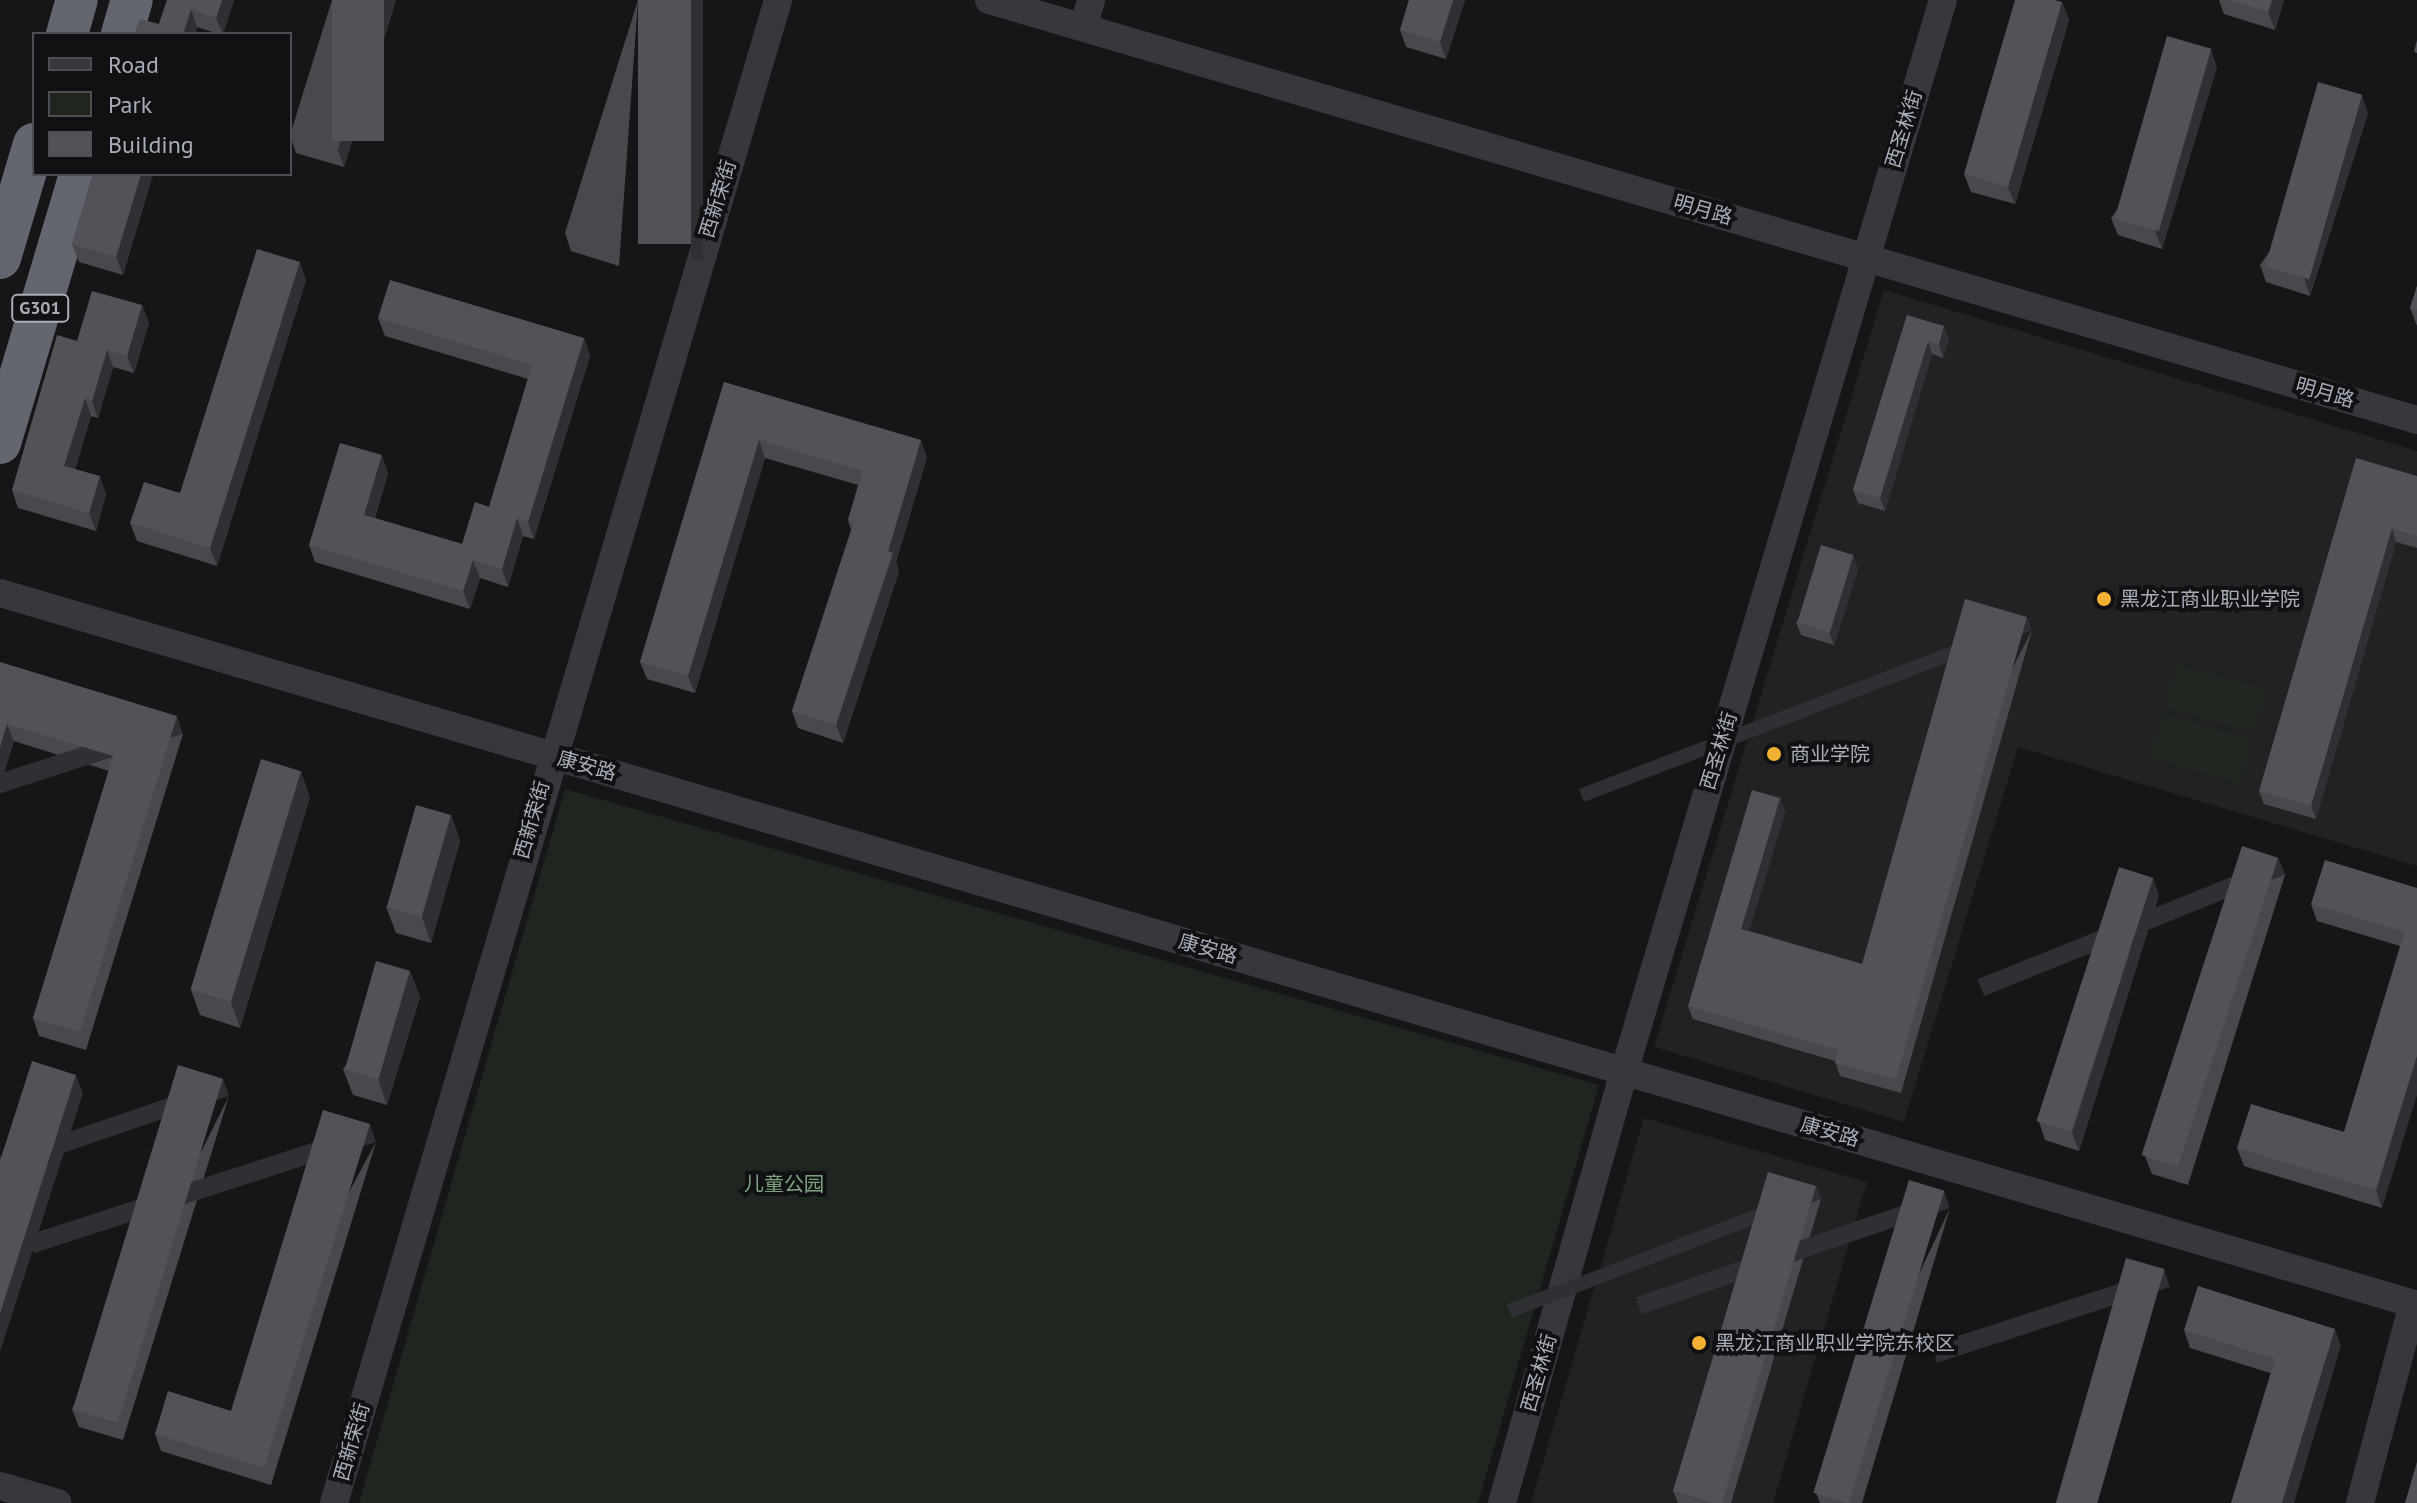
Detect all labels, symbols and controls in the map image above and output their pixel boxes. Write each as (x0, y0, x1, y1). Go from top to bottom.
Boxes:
legend (32, 32, 292, 176)
text: Road (108, 49, 159, 80)
street label: 西圣林街 (1881, 87, 1927, 171)
text: Park (108, 89, 152, 120)
text: Building (108, 129, 194, 160)
street label: 西新荣街 (695, 157, 741, 241)
street label: 明月路 (1671, 190, 1735, 230)
road number: G301 (10, 294, 70, 322)
street label: 明月路 (2293, 373, 2357, 413)
place label: 黑龙江商业职业学院 (2120, 587, 2300, 611)
marker: 黑龙江商业职业学院 (2095, 590, 2113, 608)
street label: 西圣林街 (1696, 709, 1742, 793)
place label: 商业学院 (1790, 742, 1870, 766)
marker: 商业学院 (1765, 745, 1783, 763)
street label: 康安路 (555, 746, 619, 786)
street label: 西新荣街 (509, 778, 555, 862)
street label: 康安路 (1176, 929, 1240, 969)
street label: 康安路 (1798, 1112, 1862, 1152)
park label: 儿童公园 (744, 1172, 824, 1196)
street label: 西圣林街 (1516, 1331, 1562, 1415)
place label: 黑龙江商业职业学院东校区 (1715, 1331, 1955, 1355)
marker: 黑龙江商业职业学院东校区 (1690, 1334, 1708, 1352)
street label: 西新荣街 (329, 1400, 375, 1484)

